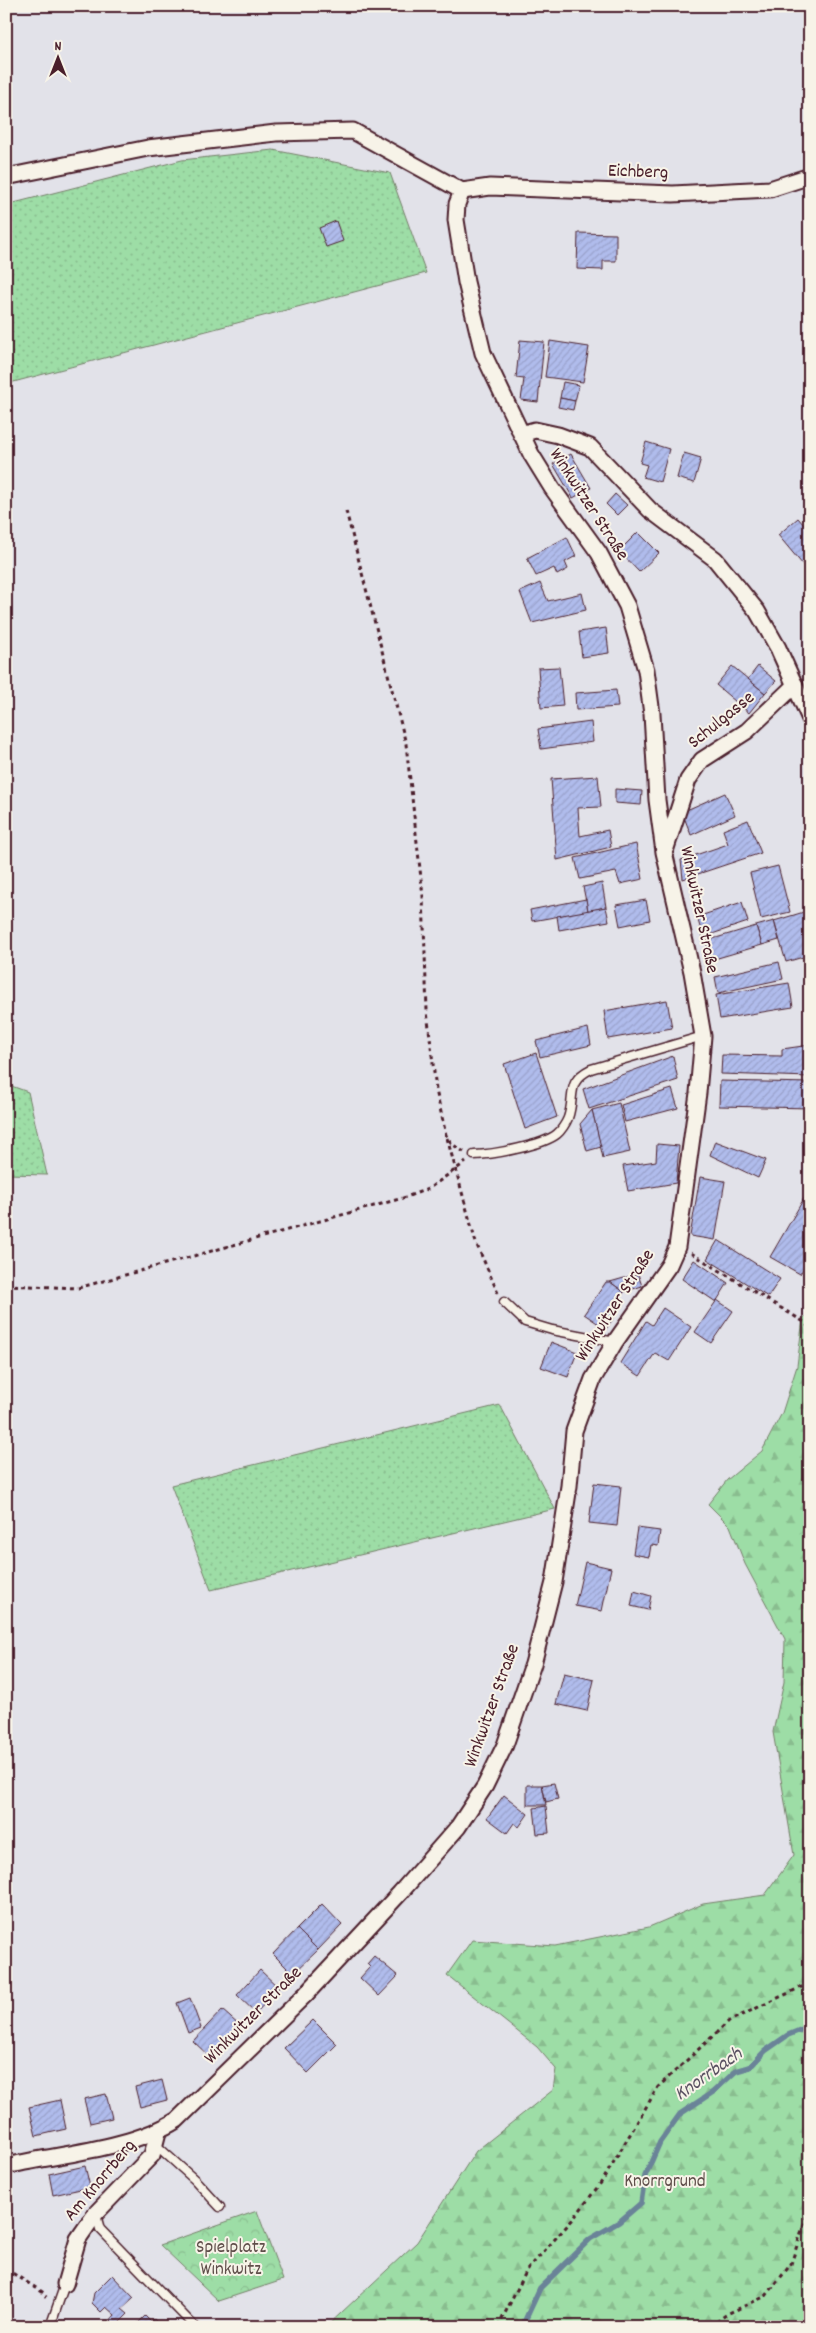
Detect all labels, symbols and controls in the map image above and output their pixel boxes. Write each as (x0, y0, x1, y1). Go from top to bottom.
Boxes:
north arrow (32, 32, 82, 82)
text: N (55, 37, 62, 57)
street label: Eichberg (607, 158, 669, 188)
street label: Winkwitzer Straße (541, 443, 635, 567)
street label: Schulgasse (683, 686, 761, 756)
street label: Winkwitzer Straße (671, 844, 725, 976)
street label: Winkwitzer Straße (569, 1244, 663, 1368)
street label: Winkwitzer Straße (458, 1641, 528, 1771)
street label: Winkwitzer Straße (199, 1961, 309, 2071)
water label: Knorrbach (669, 2041, 749, 2109)
street label: Am Knorrberg (59, 2134, 143, 2228)
park label: Knorrgrund (624, 2169, 706, 2196)
park label: Spielplatz Winkwitz (196, 2235, 266, 2284)

